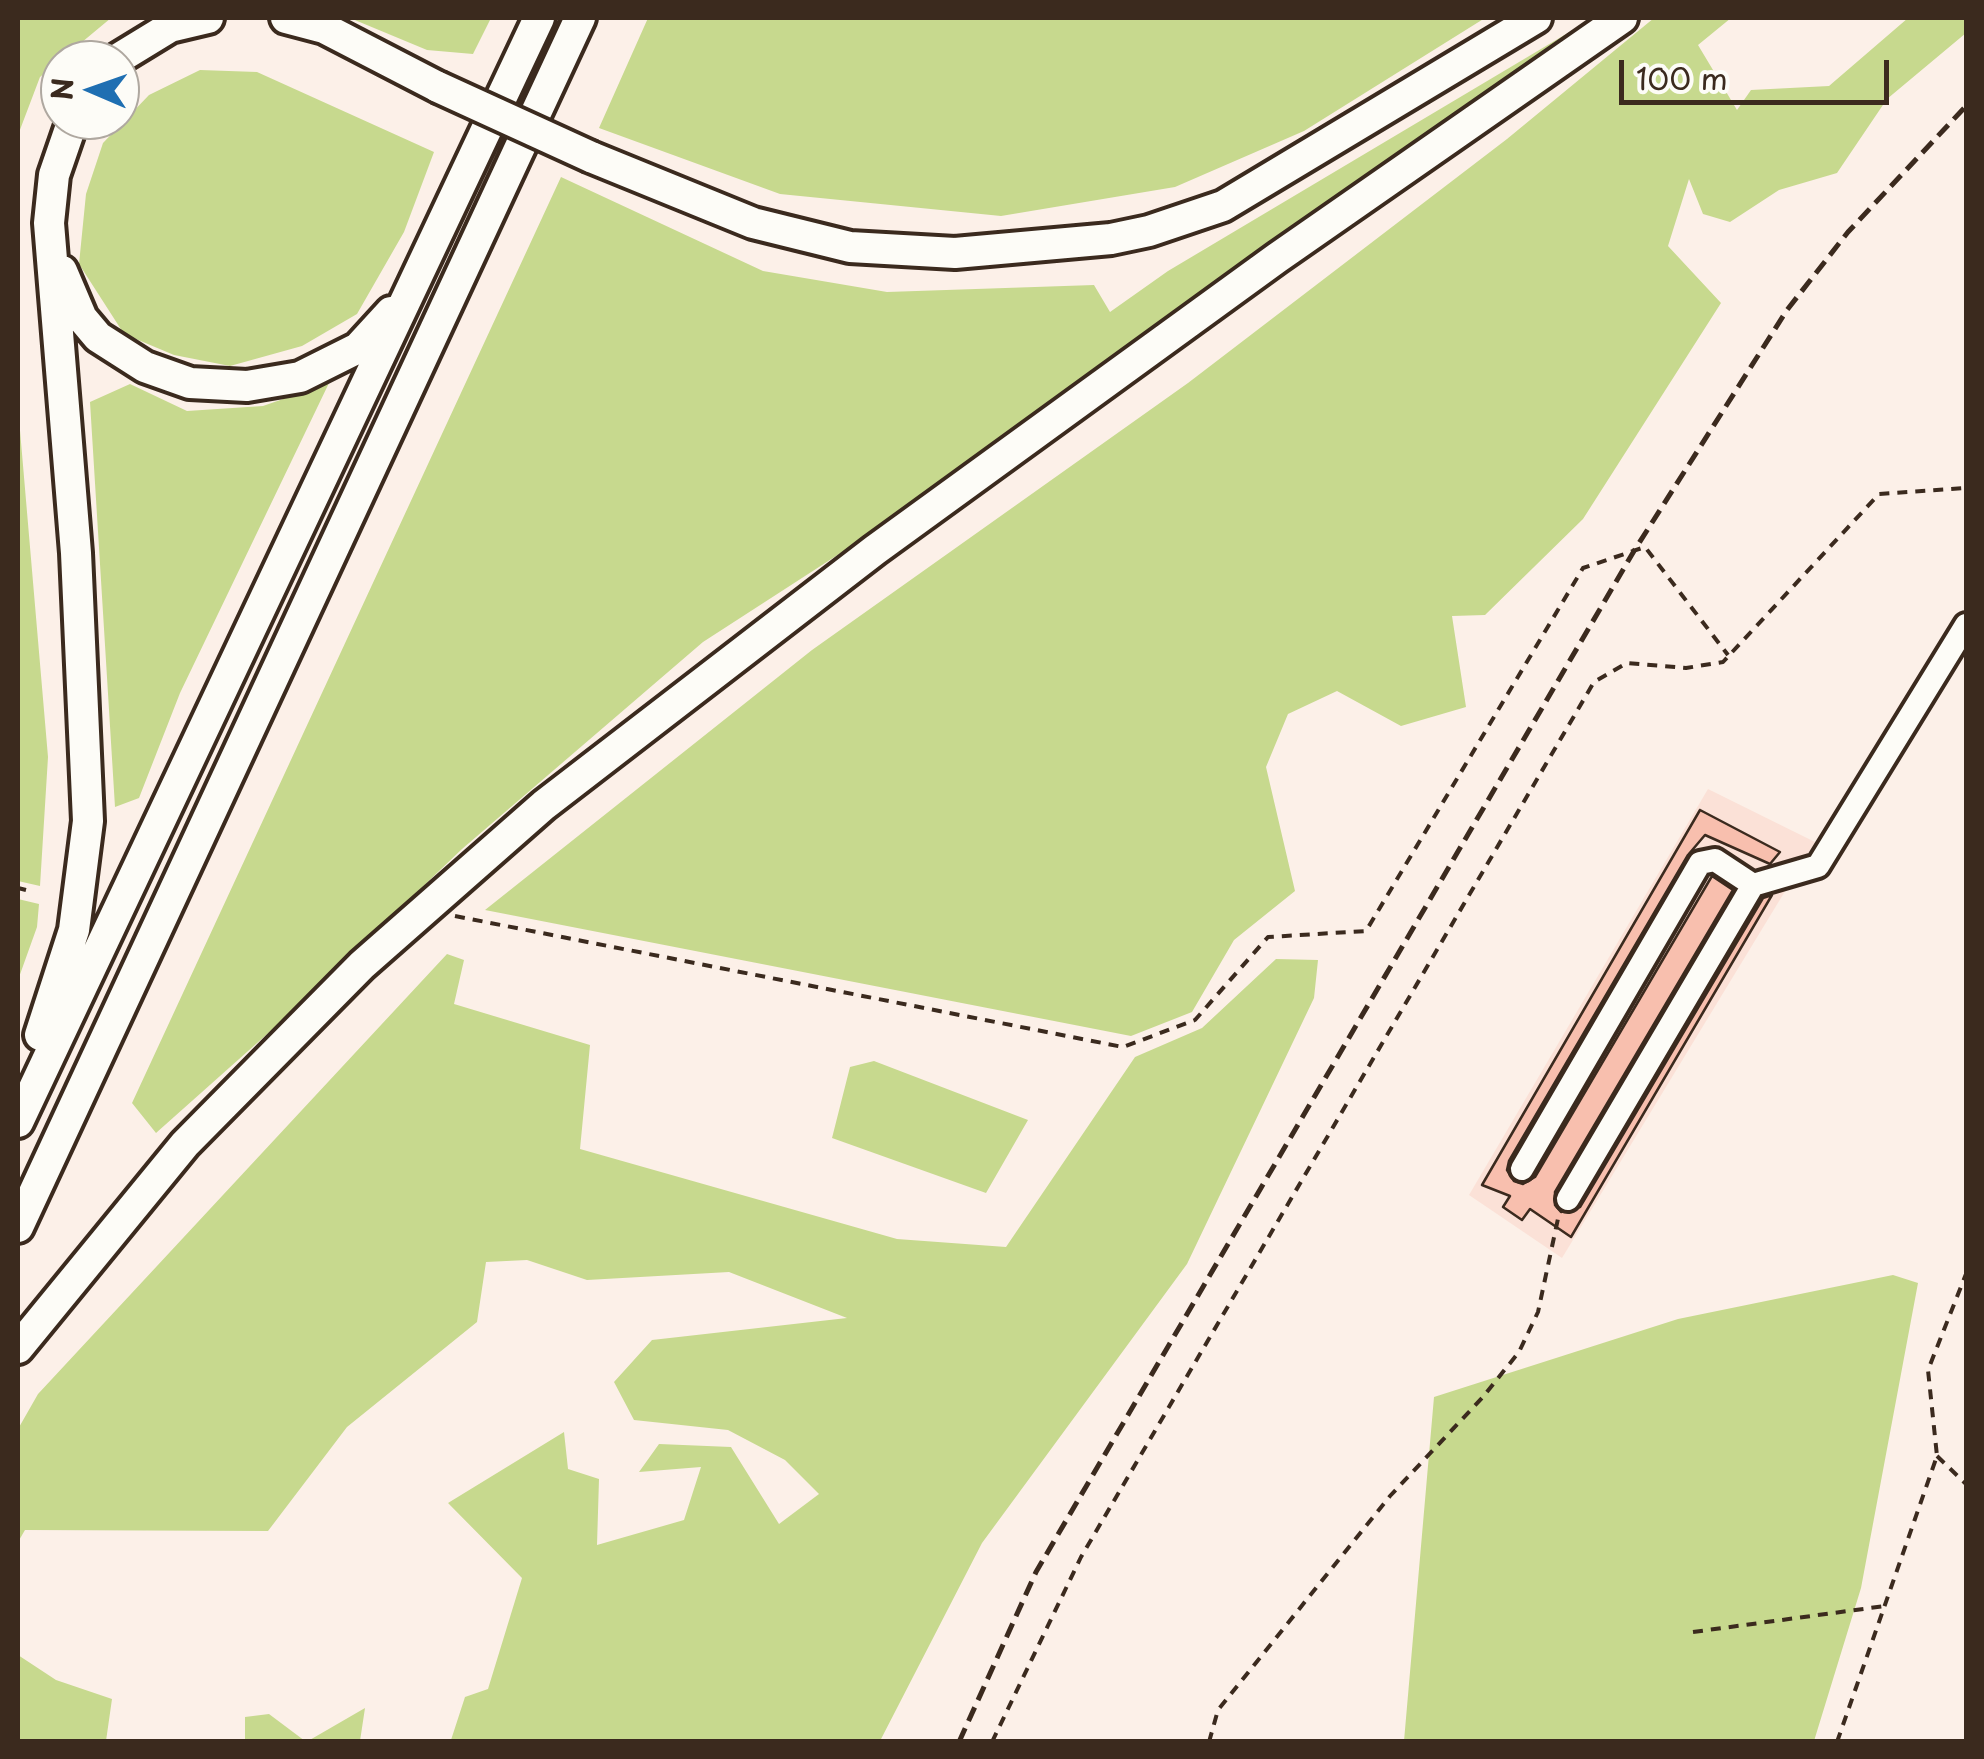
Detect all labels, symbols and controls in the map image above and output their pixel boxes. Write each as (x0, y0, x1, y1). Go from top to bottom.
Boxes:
north arrow (40, 40, 140, 140)
scale bar (1624, 40, 1894, 102)
text: 100 m (1636, 55, 1728, 100)
text: N (40, 77, 83, 101)

